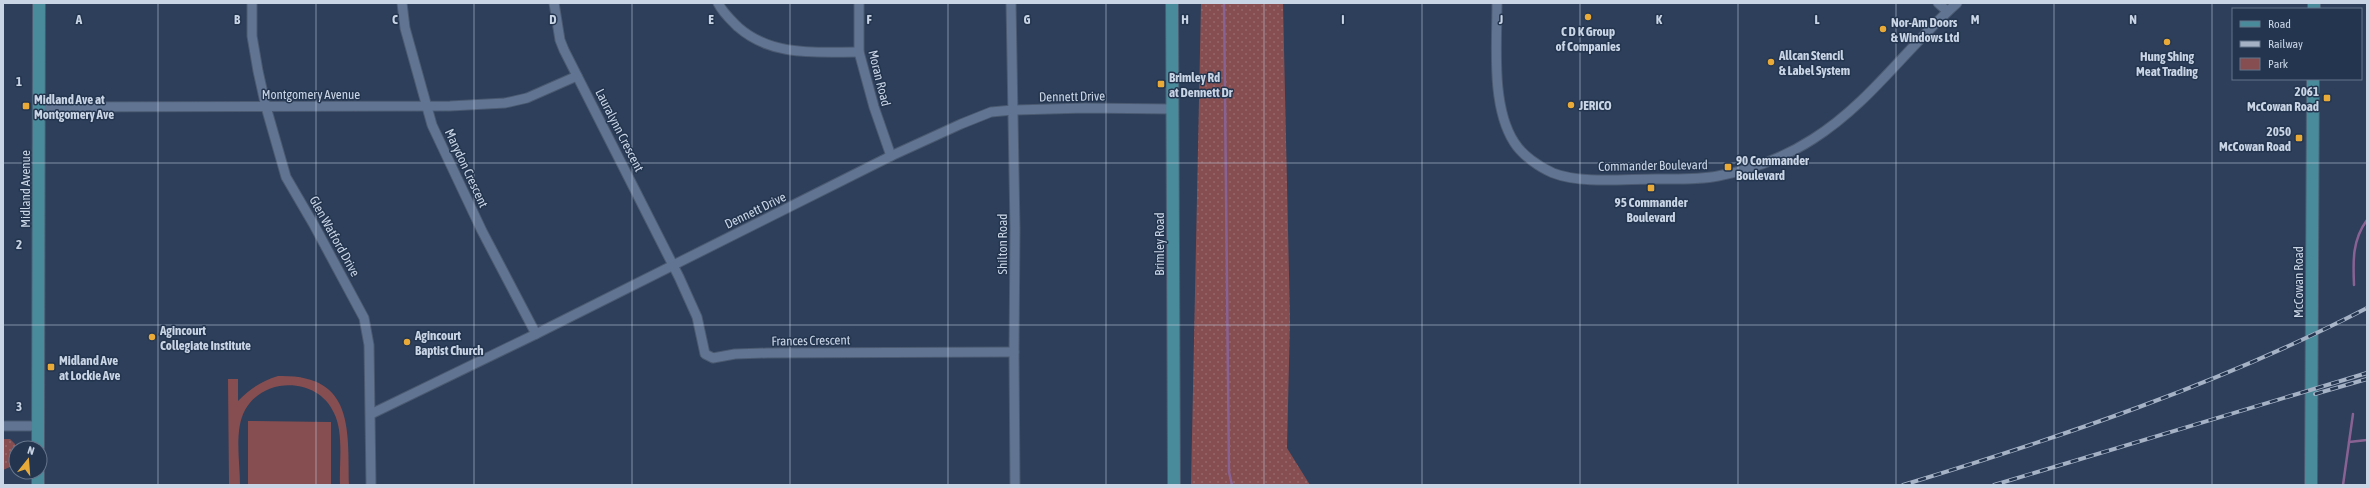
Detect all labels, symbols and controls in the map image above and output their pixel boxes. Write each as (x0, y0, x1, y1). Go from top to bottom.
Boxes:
legend (2232, 8, 2362, 80)
text: A (75, 12, 83, 27)
text: B (234, 12, 241, 27)
text: C (392, 12, 398, 27)
text: D (549, 12, 557, 27)
text: E (708, 12, 714, 27)
text: F (866, 12, 872, 27)
text: G (1024, 12, 1031, 27)
text: H (1181, 12, 1189, 27)
text: I (1341, 12, 1345, 27)
text: J (1498, 12, 1503, 27)
marker: C D K Group of Companies (1583, 12, 1593, 22)
text: K (1656, 12, 1663, 27)
text: L (1814, 12, 1820, 27)
text: M (1971, 12, 1980, 27)
text: N (2129, 12, 2137, 27)
place label: Nor-Am Doors & Windows Ltd (1891, 15, 1959, 45)
text: Road (2268, 17, 2291, 31)
place label: C D K Group of Companies (1556, 24, 1621, 54)
marker: Nor-Am Doors & Windows Ltd (1878, 24, 1888, 34)
marker: Hung Shing Meat Trading (2162, 37, 2172, 47)
text: Railway (2268, 37, 2303, 51)
street label: Moran Road (865, 48, 894, 108)
place label: Allcan Stencil & Label System (1778, 48, 1850, 78)
place label: Hung Shing Meat Trading (2136, 49, 2198, 79)
marker: Allcan Stencil & Label System (1766, 57, 1776, 67)
text: Park (2268, 57, 2289, 71)
place label: Brimley Rd at Dennett Dr (1169, 70, 1234, 100)
text: 1 (16, 74, 22, 89)
marker: Brimley Rd at Dennett Dr (1156, 79, 1166, 89)
place label: 2061 McCowan Road (2247, 84, 2319, 114)
street label: Lauralynn Crescent (592, 86, 647, 174)
street label: Montgomery Avenue (262, 87, 360, 102)
street label: Dennett Drive (1039, 88, 1105, 105)
place label: Midland Ave at Montgomery Ave (34, 92, 114, 122)
marker: 2061 McCowan Road (2322, 93, 2332, 103)
place label: JERICO (1578, 98, 1612, 113)
marker: JERICO (1566, 100, 1576, 110)
marker: Midland Ave at Montgomery Ave (21, 101, 31, 111)
place label: 2050 McCowan Road (2219, 124, 2291, 154)
street label: Marydon Crescent (442, 126, 491, 210)
marker: 2050 McCowan Road (2294, 133, 2304, 143)
street label: Midland Avenue (18, 150, 33, 228)
place label: 90 Commander Boulevard (1736, 153, 1810, 183)
street label: Commander Boulevard (1598, 157, 1708, 174)
marker: 90 Commander Boulevard (1723, 162, 1733, 172)
marker: 95 Commander Boulevard (1646, 183, 1656, 193)
street label: Dennett Drive (722, 189, 788, 232)
street label: Glen Watford Drive (306, 193, 363, 279)
place label: 95 Commander Boulevard (1615, 195, 1689, 225)
street label: Brimley Road (1152, 212, 1167, 276)
street label: Shilton Road (995, 214, 1010, 274)
text: 2 (16, 237, 22, 252)
street label: McCowan Road (2291, 246, 2306, 318)
place label: Agincourt Collegiate Institute (159, 323, 251, 353)
place label: Agincourt Baptist Church (414, 328, 484, 358)
marker: Agincourt Collegiate Institute (147, 332, 157, 342)
street label: Frances Crescent (771, 332, 851, 349)
marker: Agincourt Baptist Church (402, 337, 412, 347)
place label: Midland Ave at Lockie Ave (59, 353, 120, 383)
marker: Midland Ave at Lockie Ave (46, 362, 56, 372)
text: 3 (16, 399, 22, 414)
north arrow (8, 440, 48, 480)
text: N (26, 444, 36, 457)

